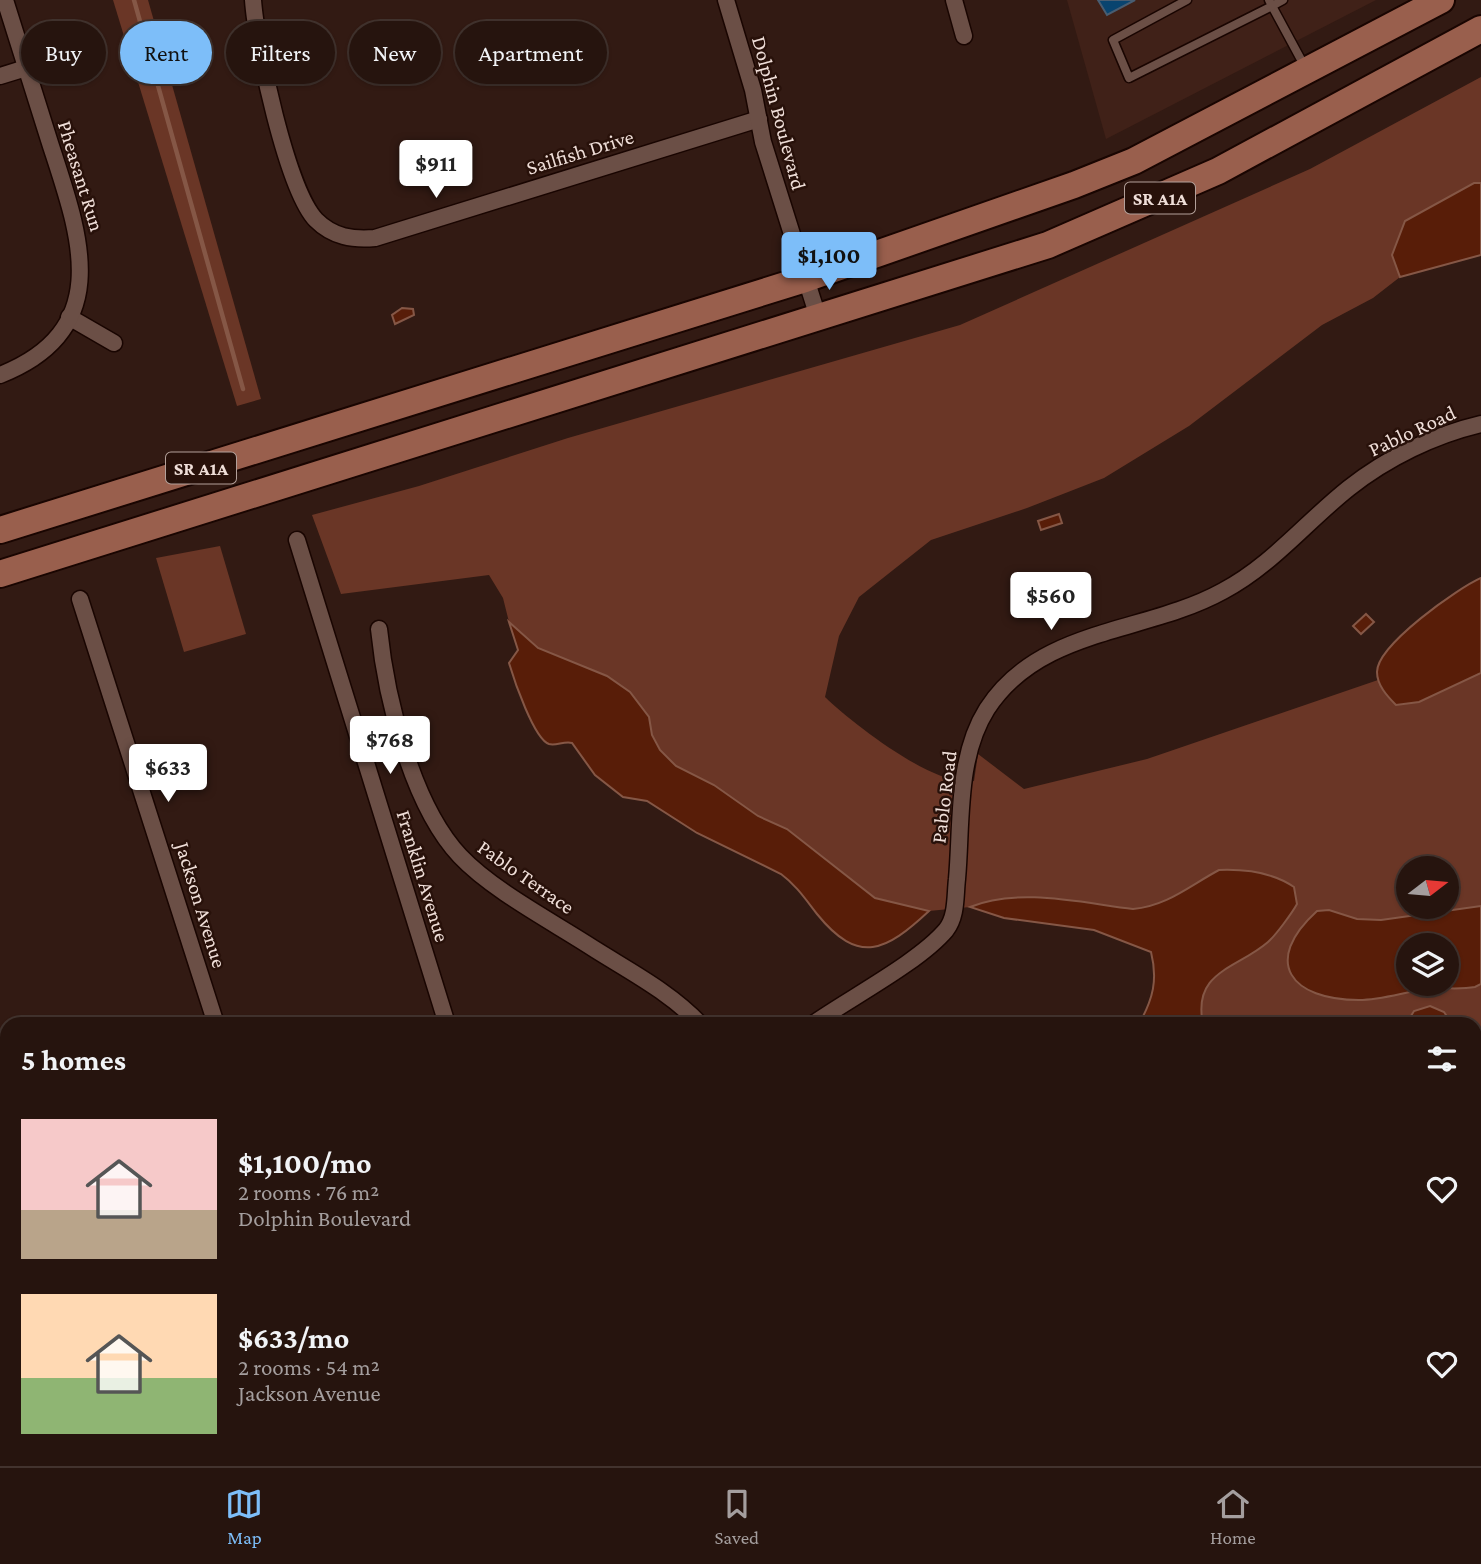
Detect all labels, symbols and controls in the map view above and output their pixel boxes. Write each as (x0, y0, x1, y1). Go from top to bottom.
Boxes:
chip: Buy (21, 21, 106, 84)
chip: Rent (120, 21, 212, 84)
chip: Filters (226, 21, 335, 84)
chip: New (349, 21, 441, 84)
chip: Apartment (455, 21, 607, 84)
street label: Dolphin Boulevard (747, 34, 811, 192)
street label: Pheasant Run (53, 118, 109, 234)
street label: Sailfish Drive (523, 124, 637, 180)
pin: $911 (395, 140, 477, 200)
text: $911 (415, 150, 457, 176)
road number: SR A1A (1125, 182, 1195, 214)
pin: $1,100 (772, 232, 886, 292)
text: $1,100 (797, 242, 861, 268)
street label: Pablo Road (1365, 400, 1459, 462)
road number: SR A1A (166, 453, 236, 484)
pin: $560 (1010, 572, 1092, 632)
text: $560 (1026, 582, 1076, 608)
pin: $768 (349, 716, 431, 776)
text: $768 (366, 726, 414, 752)
pin: $633 (127, 744, 209, 804)
street label: Pablo Road (926, 749, 962, 845)
text: $633 (145, 754, 191, 780)
street label: Franklin Avenue (392, 807, 454, 945)
street label: Pablo Terrace (473, 835, 579, 919)
street label: Jackson Avenue (170, 837, 232, 971)
north arrow (1396, 856, 1460, 919)
map controls (1396, 856, 1459, 996)
button: layers (1396, 933, 1459, 996)
icon: filters (1423, 1040, 1461, 1078)
text: 5 homes (21, 1043, 126, 1076)
text: $1,100/mo (238, 1146, 372, 1179)
icon: home (77, 1147, 161, 1231)
icon: heart (1423, 1170, 1461, 1208)
text: 2 rooms · 76 m² (238, 1179, 379, 1205)
text: Dolphin Boulevard (238, 1205, 411, 1231)
text: $633/mo (238, 1321, 349, 1354)
icon: home (77, 1322, 161, 1406)
icon: heart (1423, 1345, 1461, 1383)
text: 2 rooms · 54 m² (238, 1354, 380, 1380)
text: Jackson Avenue (238, 1380, 381, 1406)
tab: Map (225, 1485, 263, 1548)
tab: Saved (714, 1485, 759, 1548)
tab: Home (1210, 1485, 1256, 1548)

